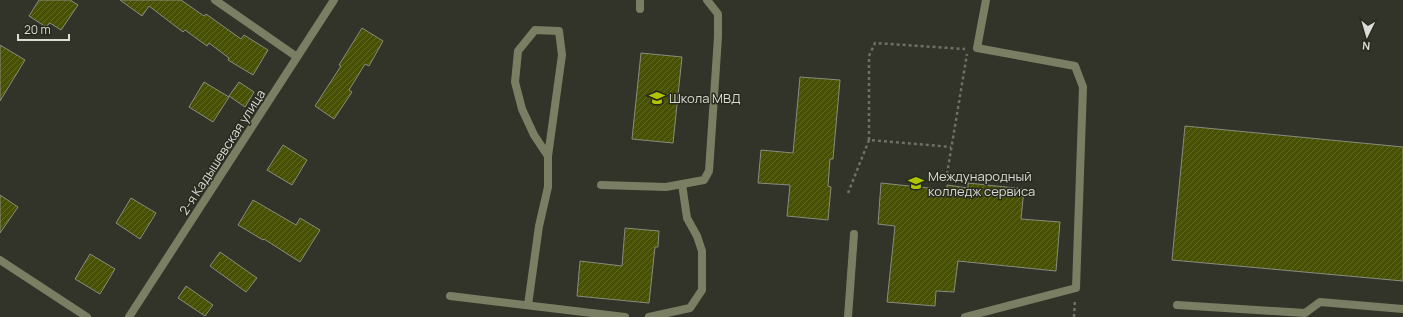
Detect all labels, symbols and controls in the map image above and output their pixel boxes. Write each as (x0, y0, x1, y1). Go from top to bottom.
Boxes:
scale bar (18, 16, 69, 42)
north arrow (1347, 16, 1387, 56)
text: 20 m (24, 21, 51, 38)
text: N (1361, 39, 1371, 54)
street label: 2-я Кадышевская улица (175, 86, 269, 218)
school or university icon: Школа МВД (648, 89, 666, 107)
place label: Школа МВД (669, 89, 741, 107)
place label: Международный колледж сервиса (928, 167, 1035, 200)
school or university icon: Международный колледж сервиса (907, 174, 925, 192)

